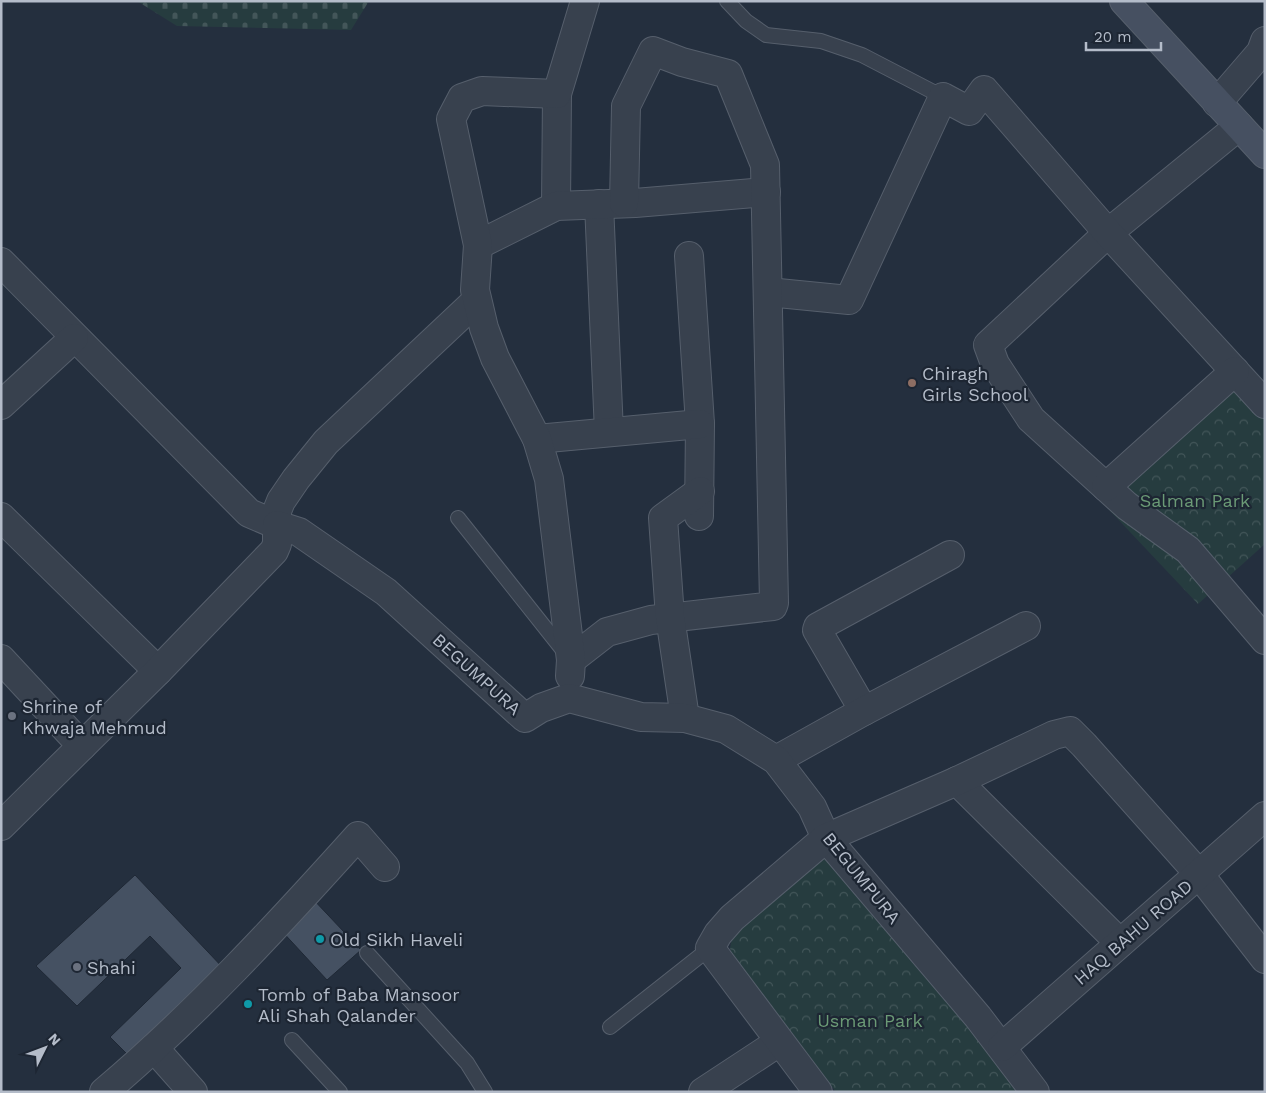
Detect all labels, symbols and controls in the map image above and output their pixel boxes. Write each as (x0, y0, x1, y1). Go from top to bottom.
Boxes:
scale bar (1086, 20, 1161, 52)
text: 20 m (1094, 28, 1132, 46)
place label: Chiragh Girls School (922, 363, 1029, 405)
marker: Chiragh Girls School (906, 377, 918, 389)
park label: Salman Park (1140, 490, 1250, 511)
street label: BEGUMPURA (428, 629, 526, 719)
place label: Shrine of Khwaja Mehmud (22, 696, 167, 738)
marker: Shrine of Khwaja Mehmud (6, 710, 18, 722)
street label: BEGUMPURA (819, 828, 905, 928)
street label: HAQ BAHU ROAD (1070, 875, 1196, 989)
place label: Old Sikh Haveli (330, 929, 463, 950)
marker: Old Sikh Haveli (314, 933, 326, 945)
place label: Shahi (87, 957, 136, 978)
marker: Shahi (71, 961, 83, 973)
place label: Tomb of Baba Mansoor Ali Shah Qalander (258, 984, 460, 1026)
marker: Tomb of Baba Mansoor Ali Shah Qalander (242, 998, 254, 1010)
park label: Usman Park (817, 1010, 923, 1031)
north arrow (20, 1023, 70, 1073)
text: N (45, 1030, 64, 1049)

